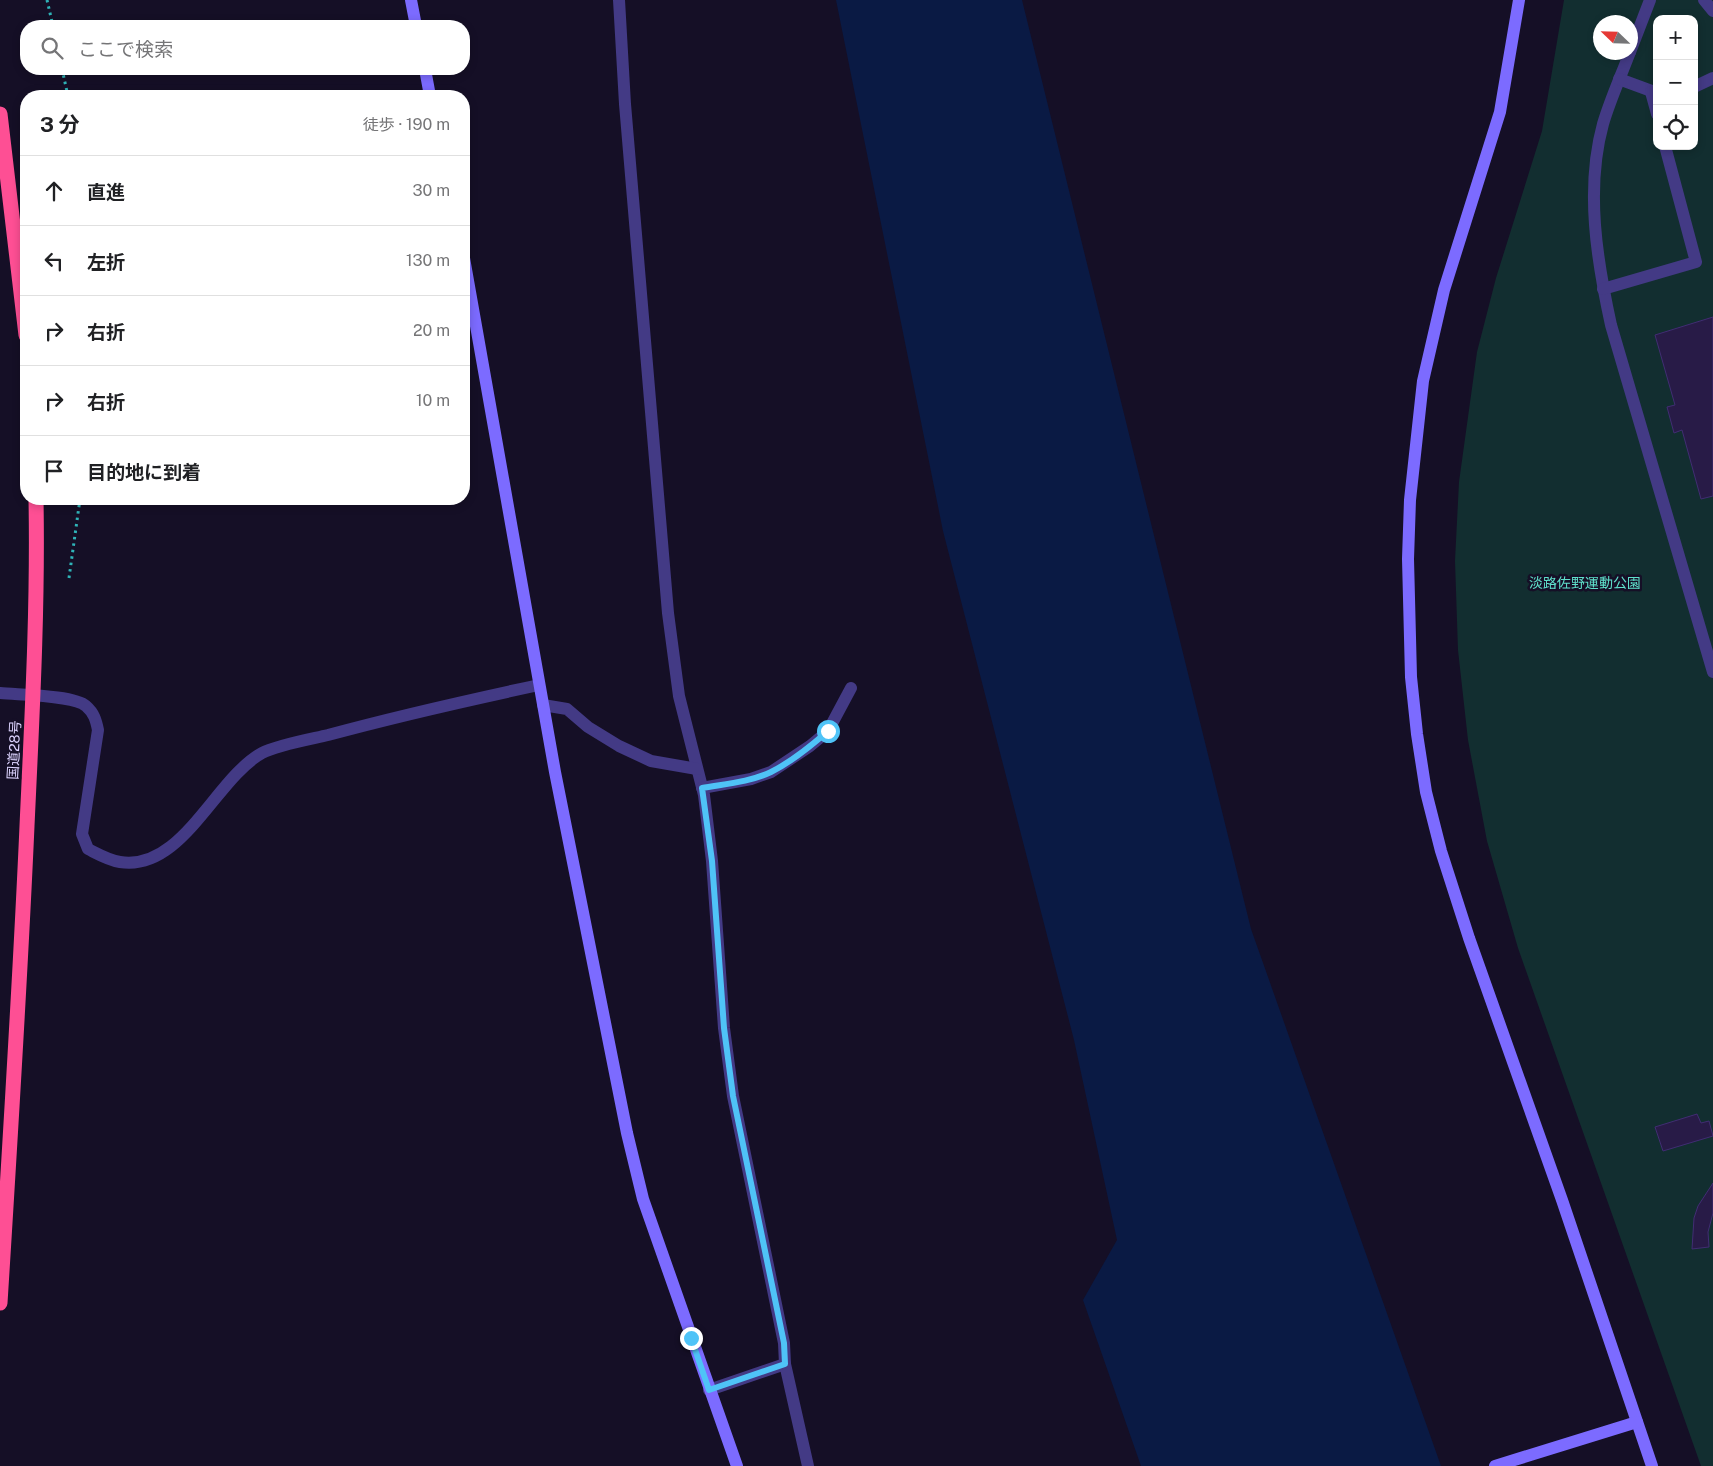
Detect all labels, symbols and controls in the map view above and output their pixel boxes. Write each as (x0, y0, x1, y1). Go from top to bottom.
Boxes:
north arrow (1593, 15, 1638, 60)
map controls (1653, 15, 1698, 150)
button: + (1653, 15, 1698, 60)
search box (20, 20, 470, 75)
icon: search (38, 34, 66, 62)
text: ここで検索 (78, 38, 173, 60)
button: − (1653, 60, 1698, 105)
button: locate (1653, 105, 1698, 150)
text: 3 分 (40, 112, 80, 137)
text: 徒歩 · 190 m (363, 115, 450, 134)
icon: ahead (40, 177, 68, 205)
text: 直進 (87, 181, 125, 203)
text: 30 m (413, 181, 450, 200)
icon: left (40, 247, 68, 275)
text: 左折 (87, 251, 125, 273)
text: 130 m (406, 251, 450, 270)
icon: right (40, 317, 68, 345)
text: 右折 (87, 321, 125, 343)
text: 20 m (413, 321, 450, 340)
icon: right (40, 387, 68, 415)
text: 右折 (87, 391, 125, 413)
text: 10 m (416, 391, 450, 410)
icon: arrive (40, 457, 68, 485)
text: 目的地に到着 (87, 461, 201, 483)
park label: 淡路佐野運動公園 (1529, 575, 1641, 591)
street label: 国道28号 (4, 720, 24, 780)
route start (817, 720, 840, 743)
route end (680, 1327, 703, 1350)

